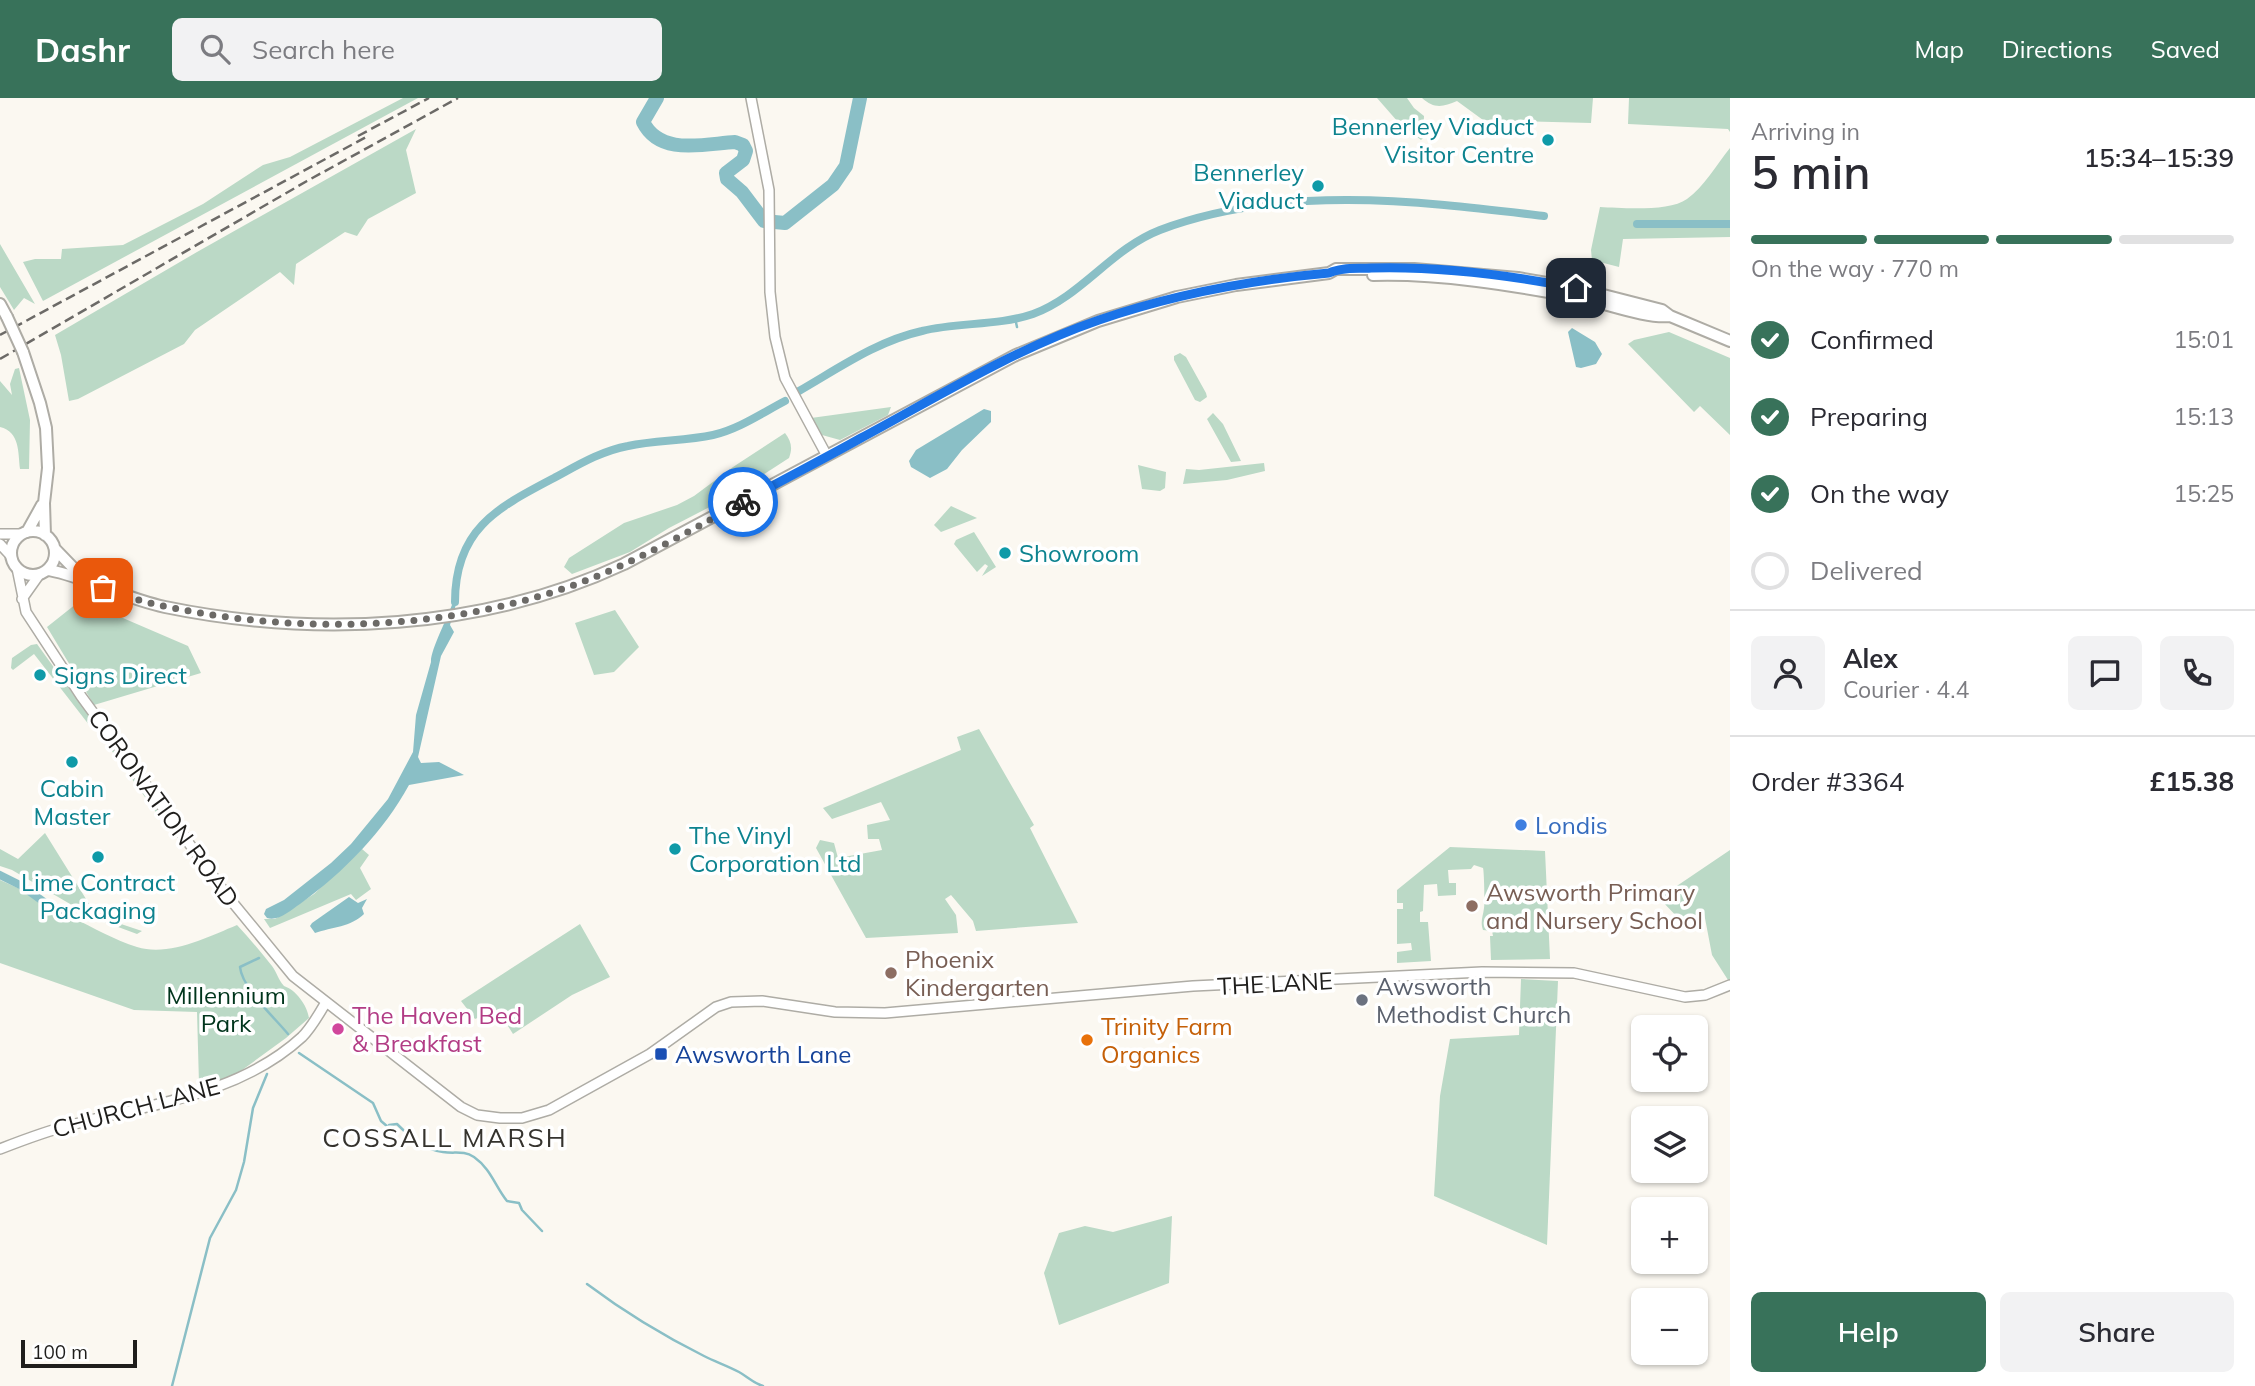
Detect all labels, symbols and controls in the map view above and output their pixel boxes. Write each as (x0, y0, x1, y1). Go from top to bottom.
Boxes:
search box (172, 18, 662, 81)
text: Dashr (35, 29, 130, 70)
icon: search (196, 30, 234, 68)
text: Search here (252, 33, 395, 66)
text: Map (1914, 34, 1964, 64)
text: Directions (2002, 34, 2113, 64)
text: Saved (2151, 34, 2220, 64)
place label: Bennerley Viaduct Visitor Centre (1332, 111, 1534, 169)
text: Arriving in (1751, 117, 1860, 146)
marker: Bennerley Viaduct Visitor Centre (1540, 132, 1556, 148)
text: 15:34–15:39 (2084, 141, 2234, 174)
text: 5 min (1751, 143, 1870, 201)
place label: Bennerley Viaduct (1193, 157, 1304, 215)
marker: Bennerley Viaduct (1310, 178, 1326, 194)
text: On the way · 770 m (1751, 254, 1959, 283)
pin (1546, 258, 1606, 318)
icon: home (1557, 269, 1595, 307)
icon: check (1751, 321, 1789, 359)
text: Confirmed (1810, 323, 1934, 356)
text: 15:01 (2174, 325, 2234, 354)
icon: check (1751, 398, 1789, 436)
text: Preparing (1810, 400, 1928, 433)
text: 15:13 (2174, 402, 2234, 431)
courier (708, 467, 778, 537)
icon: check (1751, 475, 1789, 513)
text: On the way (1810, 477, 1949, 510)
text: 15:25 (2174, 479, 2234, 508)
icon: bike (724, 483, 762, 521)
place label: Showroom (1019, 538, 1139, 568)
marker: Showroom (997, 545, 1013, 561)
text: Delivered (1810, 554, 1923, 587)
pin (73, 558, 133, 618)
icon: bag (84, 569, 122, 607)
button: person (1751, 636, 1825, 710)
button: chat (2068, 636, 2142, 710)
button: phone (2160, 636, 2234, 710)
text: Alex (1843, 642, 1898, 675)
place label: Signs Direct (54, 660, 187, 690)
marker: Signs Direct (32, 667, 48, 683)
text: Courier · 4.4 (1843, 675, 1969, 704)
street label: CORONATION ROAD (82, 703, 246, 913)
marker: Cabin Master (64, 754, 80, 770)
text: Order #3364 (1751, 765, 1904, 798)
text: £15.38 (2150, 765, 2234, 798)
place label: Cabin Master (34, 773, 111, 831)
place label: Londis (1535, 810, 1608, 840)
marker: Londis (1513, 817, 1529, 833)
place label: The Vinyl Corporation Ltd (689, 820, 861, 878)
marker: The Vinyl Corporation Ltd (667, 841, 683, 857)
marker: Lime Contract Packaging (90, 849, 106, 865)
place label: Lime Contract Packaging (21, 867, 175, 925)
place label: Awsworth Primary and Nursery School (1486, 877, 1703, 935)
marker: Awsworth Primary and Nursery School (1464, 898, 1480, 914)
place label: Phoenix Kindergarten (905, 944, 1050, 1002)
marker: Phoenix Kindergarten (883, 965, 899, 981)
street label: THE LANE (1217, 965, 1333, 1001)
place label: Awsworth Methodist Church (1376, 971, 1571, 1029)
park label: Millennium Park (166, 980, 286, 1038)
marker: Awsworth Methodist Church (1354, 992, 1370, 1008)
place label: The Haven Bed & Breakfast (352, 1000, 522, 1058)
place label: Trinity Farm Organics (1101, 1011, 1233, 1069)
map controls (1631, 1015, 1708, 1365)
button: locate (1631, 1015, 1708, 1092)
marker: The Haven Bed & Breakfast (330, 1021, 346, 1037)
marker: Trinity Farm Organics (1079, 1032, 1095, 1048)
place label: Awsworth Lane (675, 1039, 851, 1069)
marker: Awsworth Lane (653, 1046, 669, 1062)
street label: CHURCH LANE (49, 1070, 223, 1144)
button: layers (1631, 1106, 1708, 1183)
district label: COSSALL MARSH (322, 1121, 568, 1154)
button: + (1631, 1197, 1708, 1274)
button: − (1631, 1288, 1708, 1365)
button: Help (1751, 1292, 1986, 1372)
button: Share (2000, 1292, 2234, 1372)
scale bar (21, 1337, 136, 1369)
text: 100 m (32, 1340, 88, 1364)

